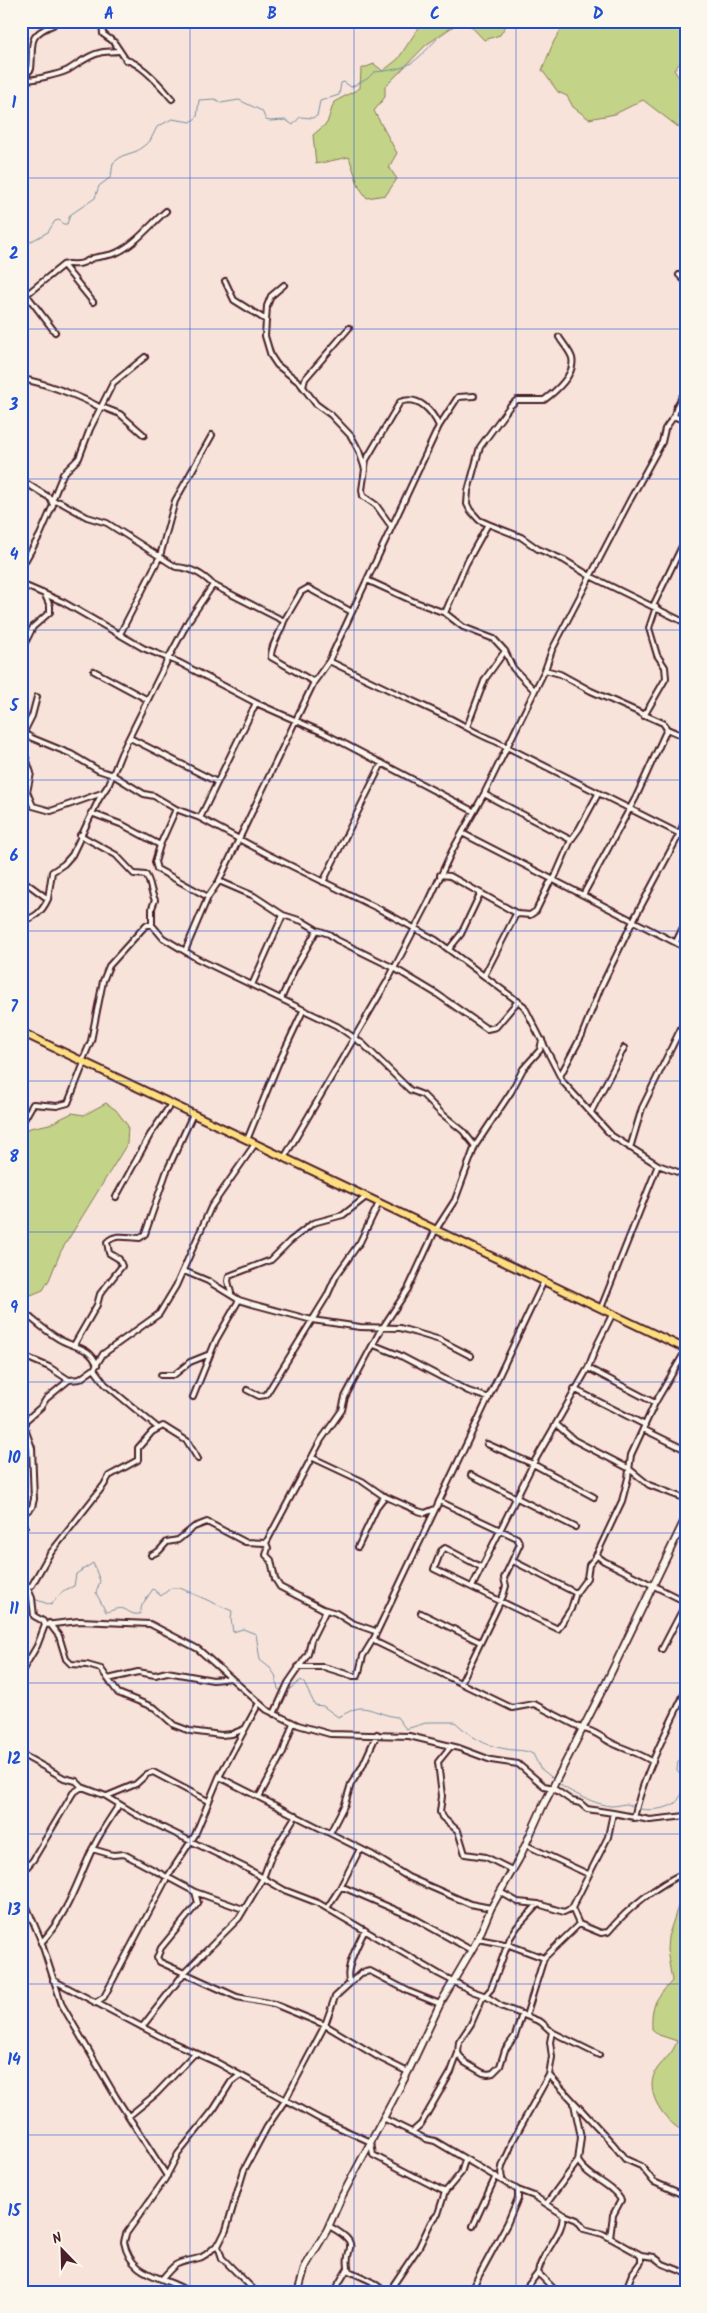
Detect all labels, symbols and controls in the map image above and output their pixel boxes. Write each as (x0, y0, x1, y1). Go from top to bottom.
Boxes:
text: A (104, 2, 114, 27)
text: B (267, 2, 277, 27)
text: C (430, 2, 440, 27)
text: D (593, 2, 604, 27)
text: 1 (12, 91, 17, 116)
text: 2 (9, 242, 19, 267)
text: 3 (9, 393, 19, 418)
text: 4 (10, 543, 19, 568)
text: 5 (9, 694, 20, 719)
text: 6 (10, 844, 19, 869)
text: 7 (10, 995, 18, 1020)
text: 8 (9, 1145, 19, 1170)
text: 9 (10, 1296, 18, 1321)
text: 10 (7, 1446, 21, 1471)
text: 11 (9, 1597, 19, 1622)
text: 12 (7, 1747, 21, 1772)
text: 13 (7, 1898, 21, 1923)
text: 14 (7, 2048, 21, 2073)
text: 15 (8, 2199, 22, 2224)
north arrow (38, 2226, 88, 2276)
text: N (49, 2227, 66, 2251)

